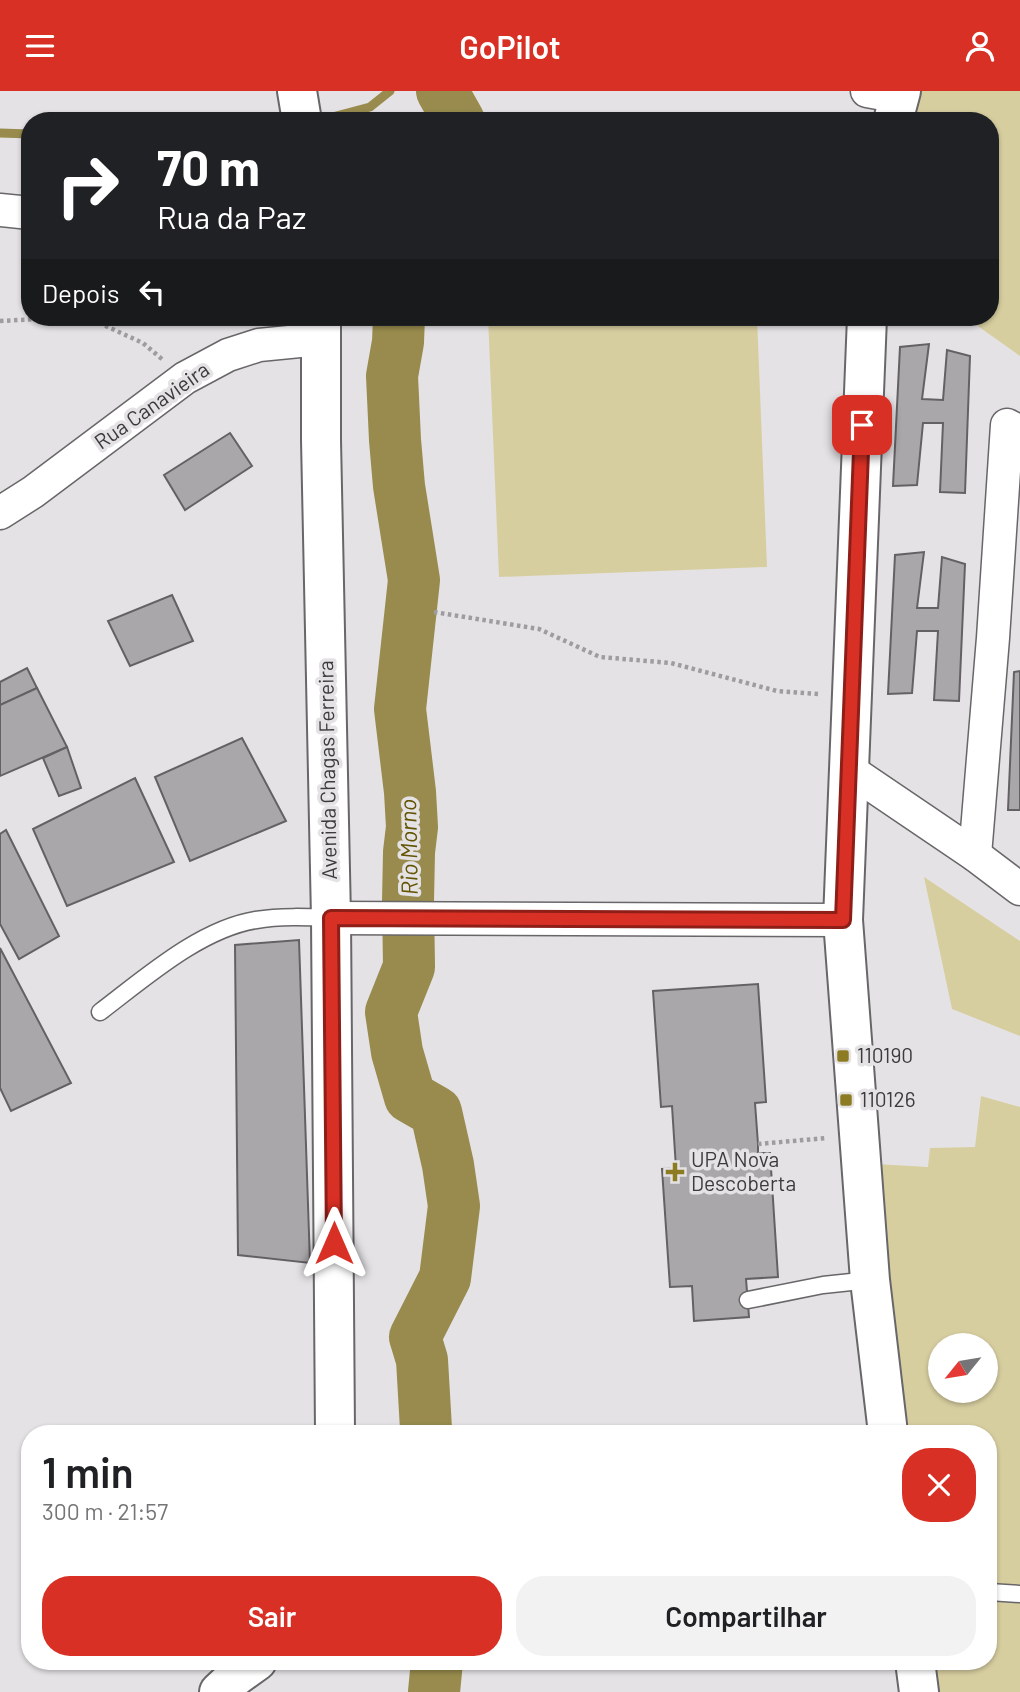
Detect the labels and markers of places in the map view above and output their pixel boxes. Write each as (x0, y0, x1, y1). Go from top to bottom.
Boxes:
pin (832, 395, 892, 455)
place label: 110190 (857, 1042, 913, 1067)
marker: 110190 (835, 1048, 851, 1064)
place label: 110126 (860, 1086, 915, 1111)
marker: 110126 (838, 1092, 854, 1108)
place label: UPA Nova Descoberta (691, 1146, 796, 1195)
marker: UPA Nova Descoberta (665, 1162, 685, 1182)

